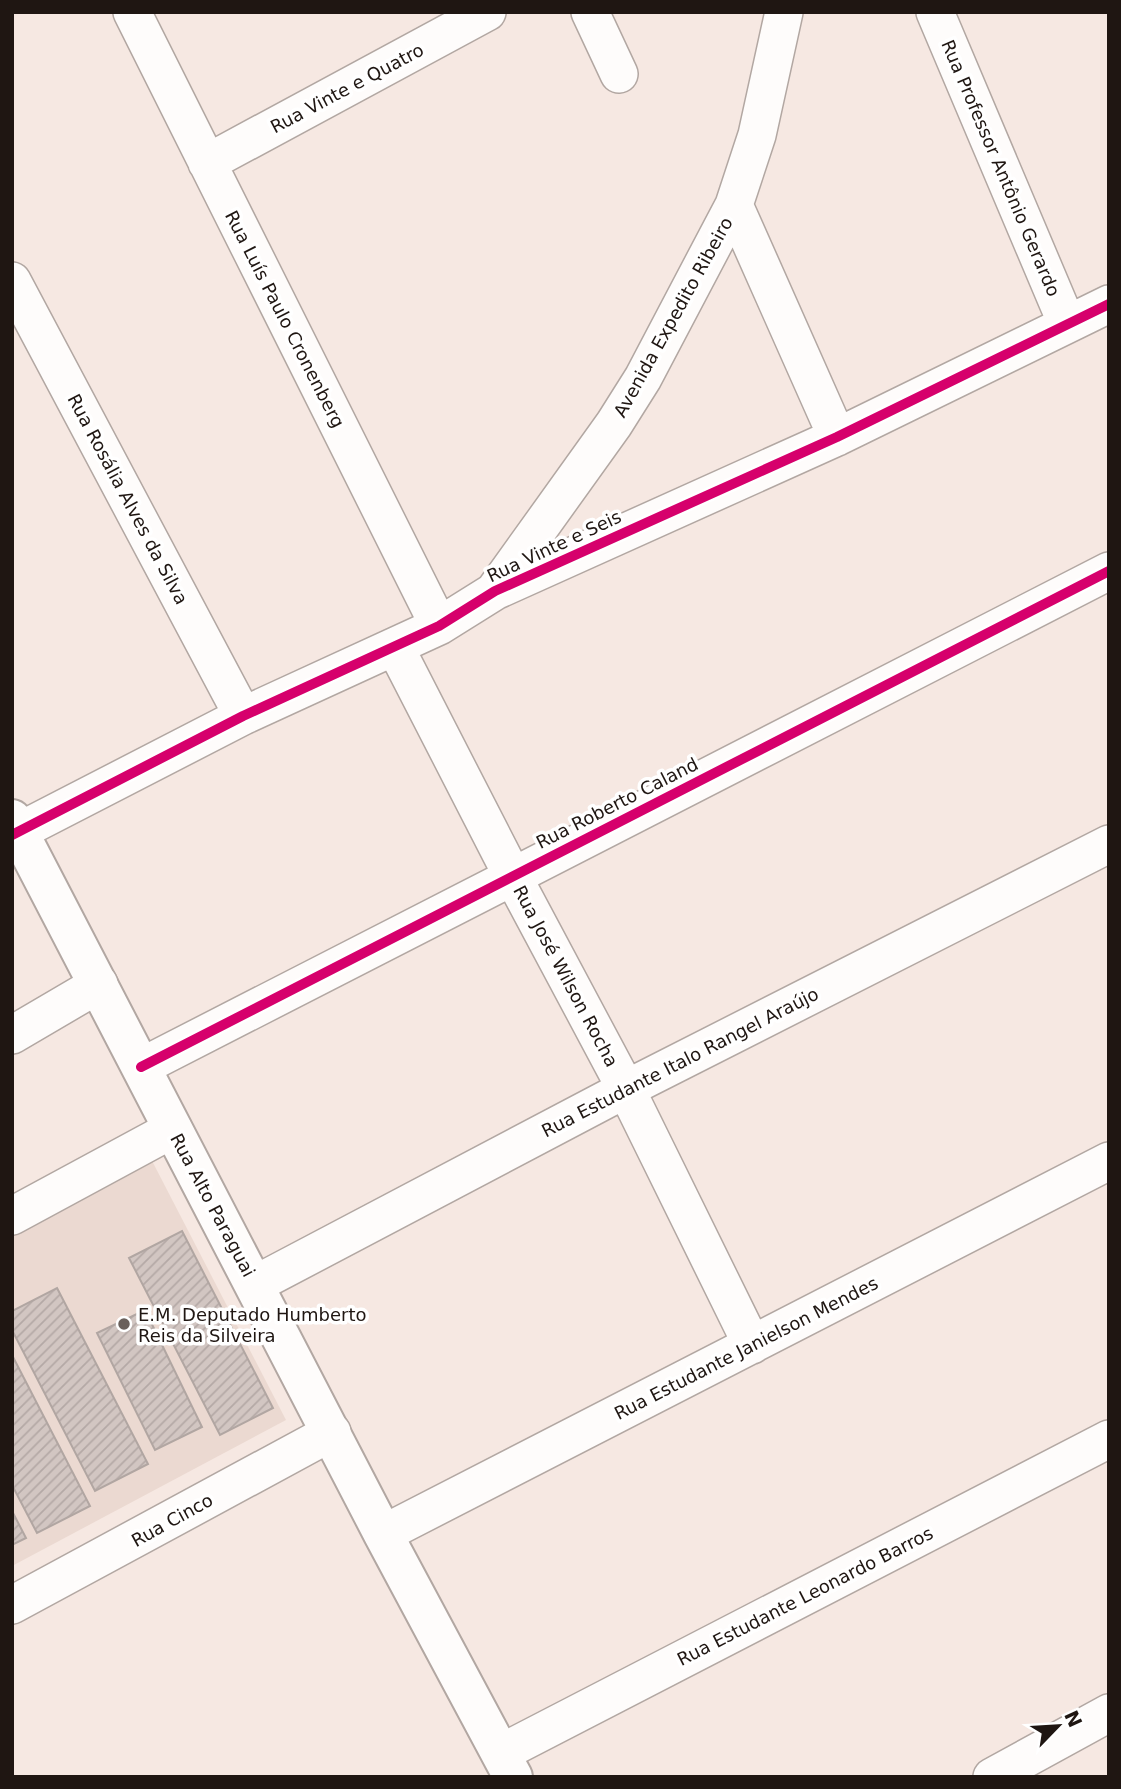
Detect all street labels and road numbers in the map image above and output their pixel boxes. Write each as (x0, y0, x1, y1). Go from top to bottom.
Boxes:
street label: Rua Professor Antônio Gerardo (937, 37, 1065, 299)
street label: Rua Vinte e Quatro (267, 39, 427, 137)
street label: Rua Luís Paulo Cronenberg (221, 207, 349, 431)
street label: Avenida Expedito Ribeiro (609, 213, 737, 421)
street label: Rua Rosália Alves da Silva (64, 390, 192, 608)
street label: Rua Vinte e Seis (484, 506, 624, 586)
street label: Rua Roberto Caland (533, 753, 701, 853)
street label: Rua José Wilson Rocha (509, 882, 623, 1070)
street label: Rua Estudante Italo Rangel Araújo (538, 983, 822, 1141)
street label: Rua Alto Paraguai (166, 1130, 260, 1280)
street label: Rua Estudante Janielson Mendes (611, 1272, 881, 1424)
street label: Rua Cinco (128, 1489, 216, 1551)
street label: Rua Estudante Leonardo Barros (674, 1522, 936, 1670)

